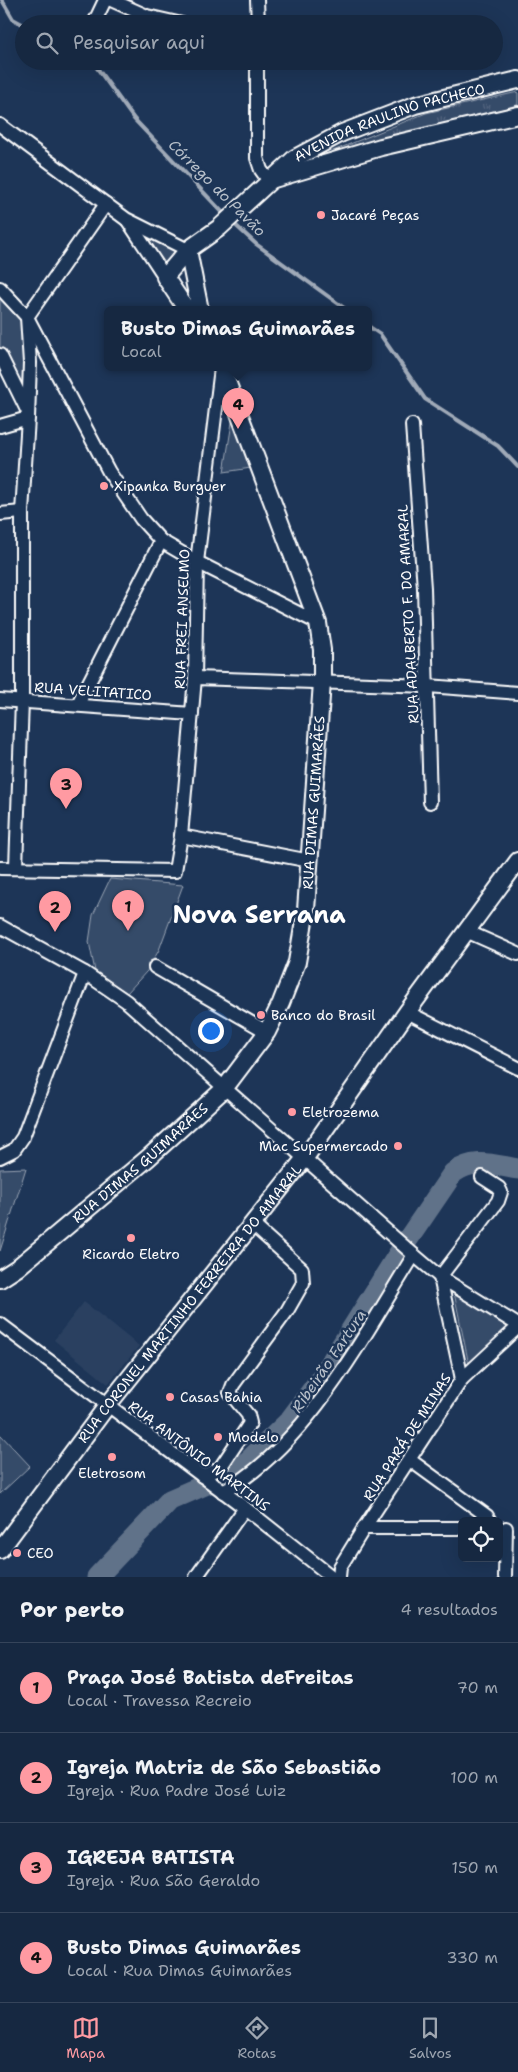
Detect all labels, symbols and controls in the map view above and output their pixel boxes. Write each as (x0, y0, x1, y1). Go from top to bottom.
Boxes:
search box (15, 15, 503, 70)
icon: search (33, 29, 61, 57)
text: Pesquisar aqui (73, 30, 205, 55)
street label: AVENIDA RAULINO PACHECO (291, 79, 486, 166)
water label: Córrego do Pavão (164, 135, 270, 241)
place label: Jacaré Peças (331, 206, 420, 224)
marker: Jacaré Peças (315, 209, 327, 221)
popup (104, 306, 372, 371)
text: Busto Dimas Guimarães (121, 316, 355, 341)
text: Local (121, 341, 162, 362)
pin: 4 (222, 388, 254, 429)
place label: Xipanka Burguer (114, 477, 226, 495)
marker: Xipanka Burguer (98, 480, 110, 492)
street label: RUA ADALBERTO F. DO AMARAL (393, 504, 423, 724)
street label: RUA FREI ANSELMO (171, 549, 193, 689)
street label: RUA VELITATICO (34, 678, 152, 704)
street label: RUA DIMAS GUIMARÃES (298, 715, 329, 890)
pin: 3 (50, 768, 82, 809)
pin: 1 (112, 890, 144, 931)
pin: 2 (39, 891, 71, 932)
district label: Nova Serrana (172, 899, 346, 931)
place label: Banco do Brasil (271, 1006, 376, 1024)
marker: Banco do Brasil (255, 1009, 267, 1021)
your location (198, 1018, 224, 1044)
street label: RUA DIMAS GUIMARÃES (68, 1099, 212, 1227)
place label: Eletrozema (302, 1103, 379, 1121)
marker: Eletrozema (286, 1106, 298, 1118)
place label: Mac Supermercado (259, 1137, 388, 1155)
marker: Mac Supermercado (392, 1140, 404, 1152)
street label: RUA CORONEL MARTINHO FERREIRA DO AMARAL (74, 1160, 306, 1446)
marker: Ricardo Eletro (125, 1232, 137, 1244)
place label: Ricardo Eletro (82, 1245, 180, 1263)
water label: Ribeirão Fartura (287, 1306, 371, 1416)
street label: RUA PARÁ DE MINAS (359, 1370, 455, 1504)
place label: Casas Bahia (180, 1388, 262, 1406)
marker: Casas Bahia (164, 1391, 176, 1403)
street label: RUA ANTÔNIO MARTINS (125, 1397, 273, 1515)
place label: Modelo (228, 1428, 279, 1446)
marker: Modelo (212, 1431, 224, 1443)
marker: Eletrosom (106, 1451, 118, 1463)
place label: Eletrosom (78, 1464, 146, 1482)
map controls (458, 1517, 503, 1562)
button: locate (458, 1517, 503, 1562)
place label: CEO (27, 1544, 54, 1562)
marker: CEO (11, 1547, 23, 1559)
text: Por perto (20, 1596, 124, 1624)
text: 4 resultados (400, 1599, 498, 1620)
text: Praça José Batista deFreitas (67, 1665, 354, 1690)
text: 1 (32, 1677, 40, 1698)
text: 70 m (457, 1677, 498, 1698)
text: Local · Travessa Recreio (67, 1690, 252, 1711)
text: Igreja Matriz de São Sebastião (67, 1755, 381, 1780)
text: 2 (30, 1767, 42, 1788)
text: 100 m (450, 1767, 498, 1788)
text: Igreja · Rua Padre José Luiz (67, 1780, 286, 1801)
text: IGREJA BATISTA (67, 1845, 235, 1870)
text: 3 (30, 1857, 42, 1878)
text: 150 m (451, 1857, 498, 1878)
text: Igreja · Rua São Geraldo (67, 1870, 260, 1891)
text: Busto Dimas Guimarães (67, 1935, 301, 1960)
text: 4 (30, 1947, 42, 1968)
text: 330 m (446, 1947, 498, 1968)
text: Local · Rua Dimas Guimarães (67, 1960, 292, 1981)
tab: Mapa (66, 2014, 105, 2062)
tab: Rotas (237, 2014, 276, 2062)
tab: Salvos (409, 2014, 452, 2062)

